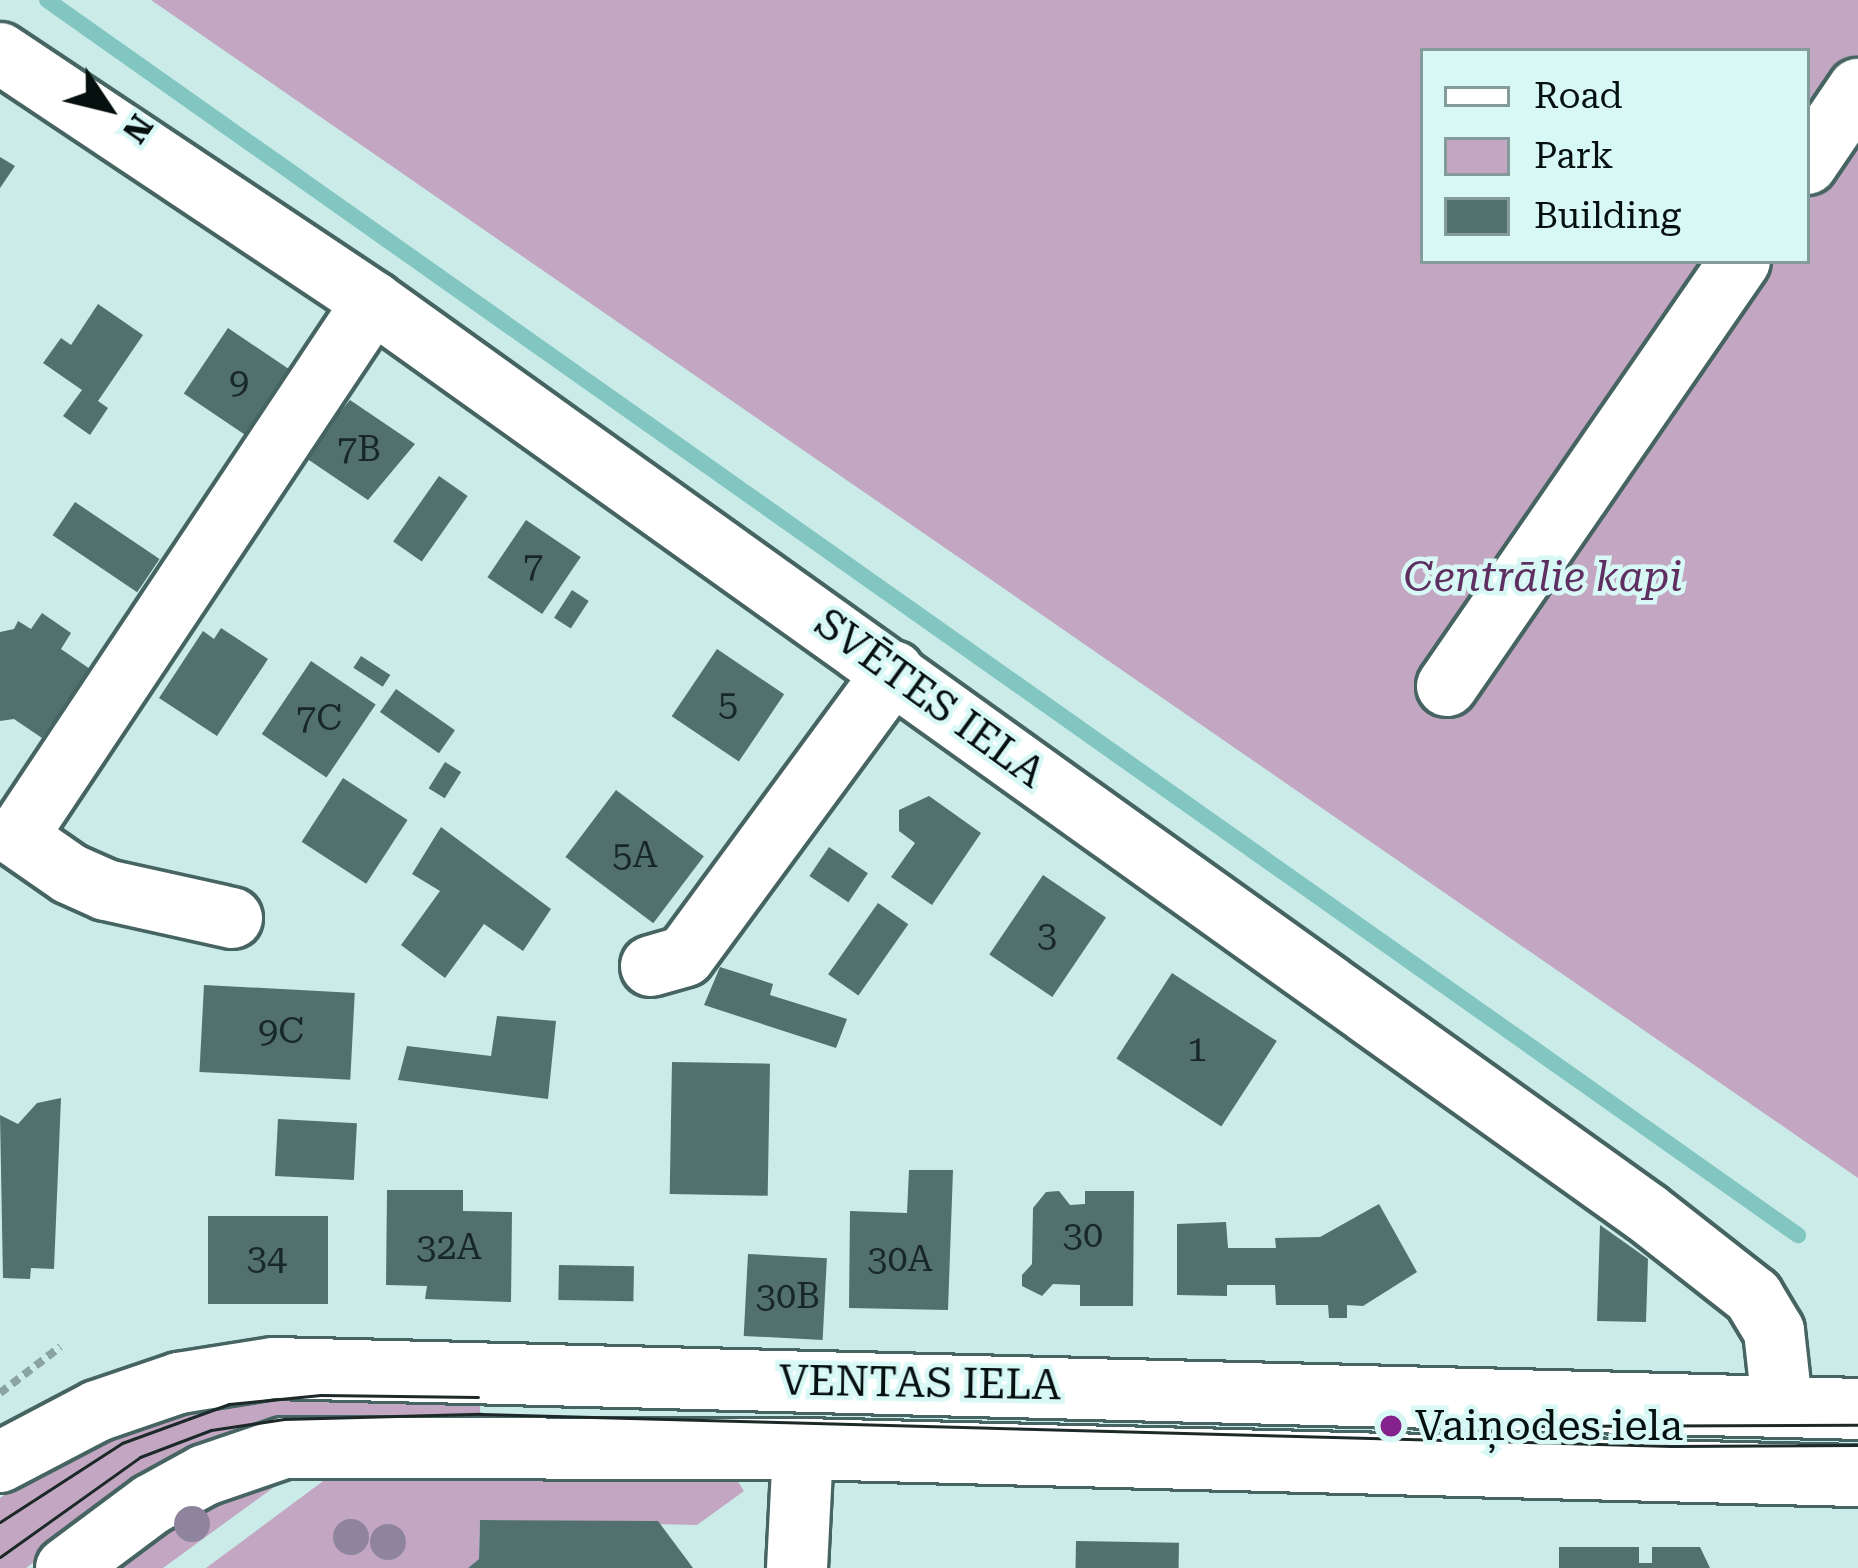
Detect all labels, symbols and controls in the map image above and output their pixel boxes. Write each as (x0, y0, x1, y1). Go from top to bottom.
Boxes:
north arrow (48, 48, 168, 168)
legend (1420, 48, 1810, 264)
text: Road (1534, 75, 1622, 117)
text: N (115, 107, 161, 151)
text: Park (1534, 135, 1613, 177)
text: Building (1534, 195, 1681, 237)
house number: 9 (229, 361, 249, 405)
house number: 7B (337, 428, 381, 472)
house number: 7 (523, 545, 543, 589)
park label: Centrālie kapi (1403, 552, 1683, 602)
street label: SVĒTES IELA (805, 598, 1055, 798)
house number: 5 (718, 683, 738, 727)
house number: 7C (296, 697, 342, 741)
house number: 5A (612, 834, 658, 878)
house number: 3 (1037, 914, 1057, 958)
house number: 9C (258, 1010, 304, 1054)
house number: 1 (1187, 1028, 1207, 1072)
house number: 30 (1063, 1214, 1103, 1258)
house number: 32A (416, 1226, 482, 1270)
house number: 34 (247, 1237, 287, 1281)
house number: 30A (867, 1238, 933, 1282)
house number: 30B (756, 1275, 820, 1319)
street label: VENTAS IELA (779, 1355, 1061, 1411)
place label: Vaiņodes iela (1415, 1401, 1683, 1451)
marker: Vaiņodes iela (1378, 1413, 1404, 1439)

